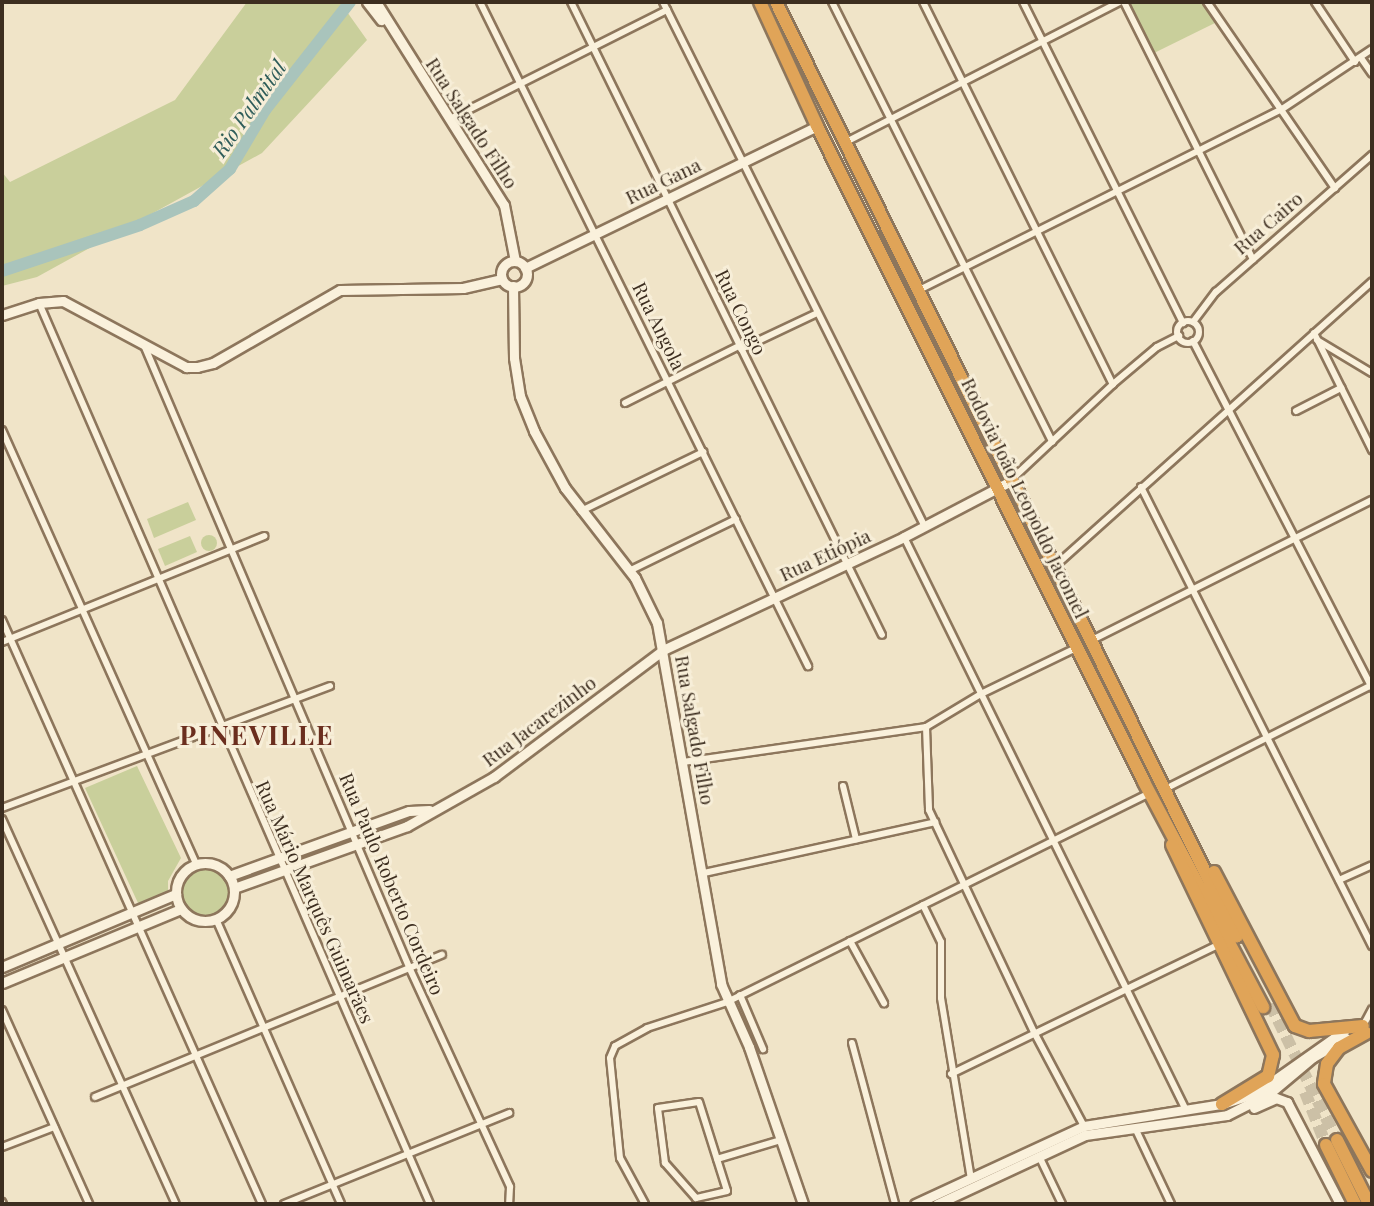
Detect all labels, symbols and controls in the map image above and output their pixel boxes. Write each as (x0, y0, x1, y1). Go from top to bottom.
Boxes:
street label: Rua Salgado Filho (421, 53, 523, 193)
water label: Rio Palmital (206, 55, 290, 161)
street label: Rua Gana (622, 153, 704, 209)
street label: Rua Cairo (1229, 187, 1307, 259)
street label: Rua Congo (710, 265, 772, 359)
street label: Rua Angola (628, 278, 690, 374)
street label: Rodovia João Leopoldo Jacomel (957, 374, 1093, 622)
street label: Rua Etiópia (776, 524, 874, 586)
street label: Rua Salgado Filho (671, 653, 719, 807)
street label: Rua Jacarezinho (478, 671, 600, 771)
district label: PINEVILLE (181, 719, 333, 751)
street label: Rua Paulo Roberto Cordeiro (335, 770, 449, 998)
street label: Rua Mário Marquês Guimarães (251, 777, 379, 1027)

